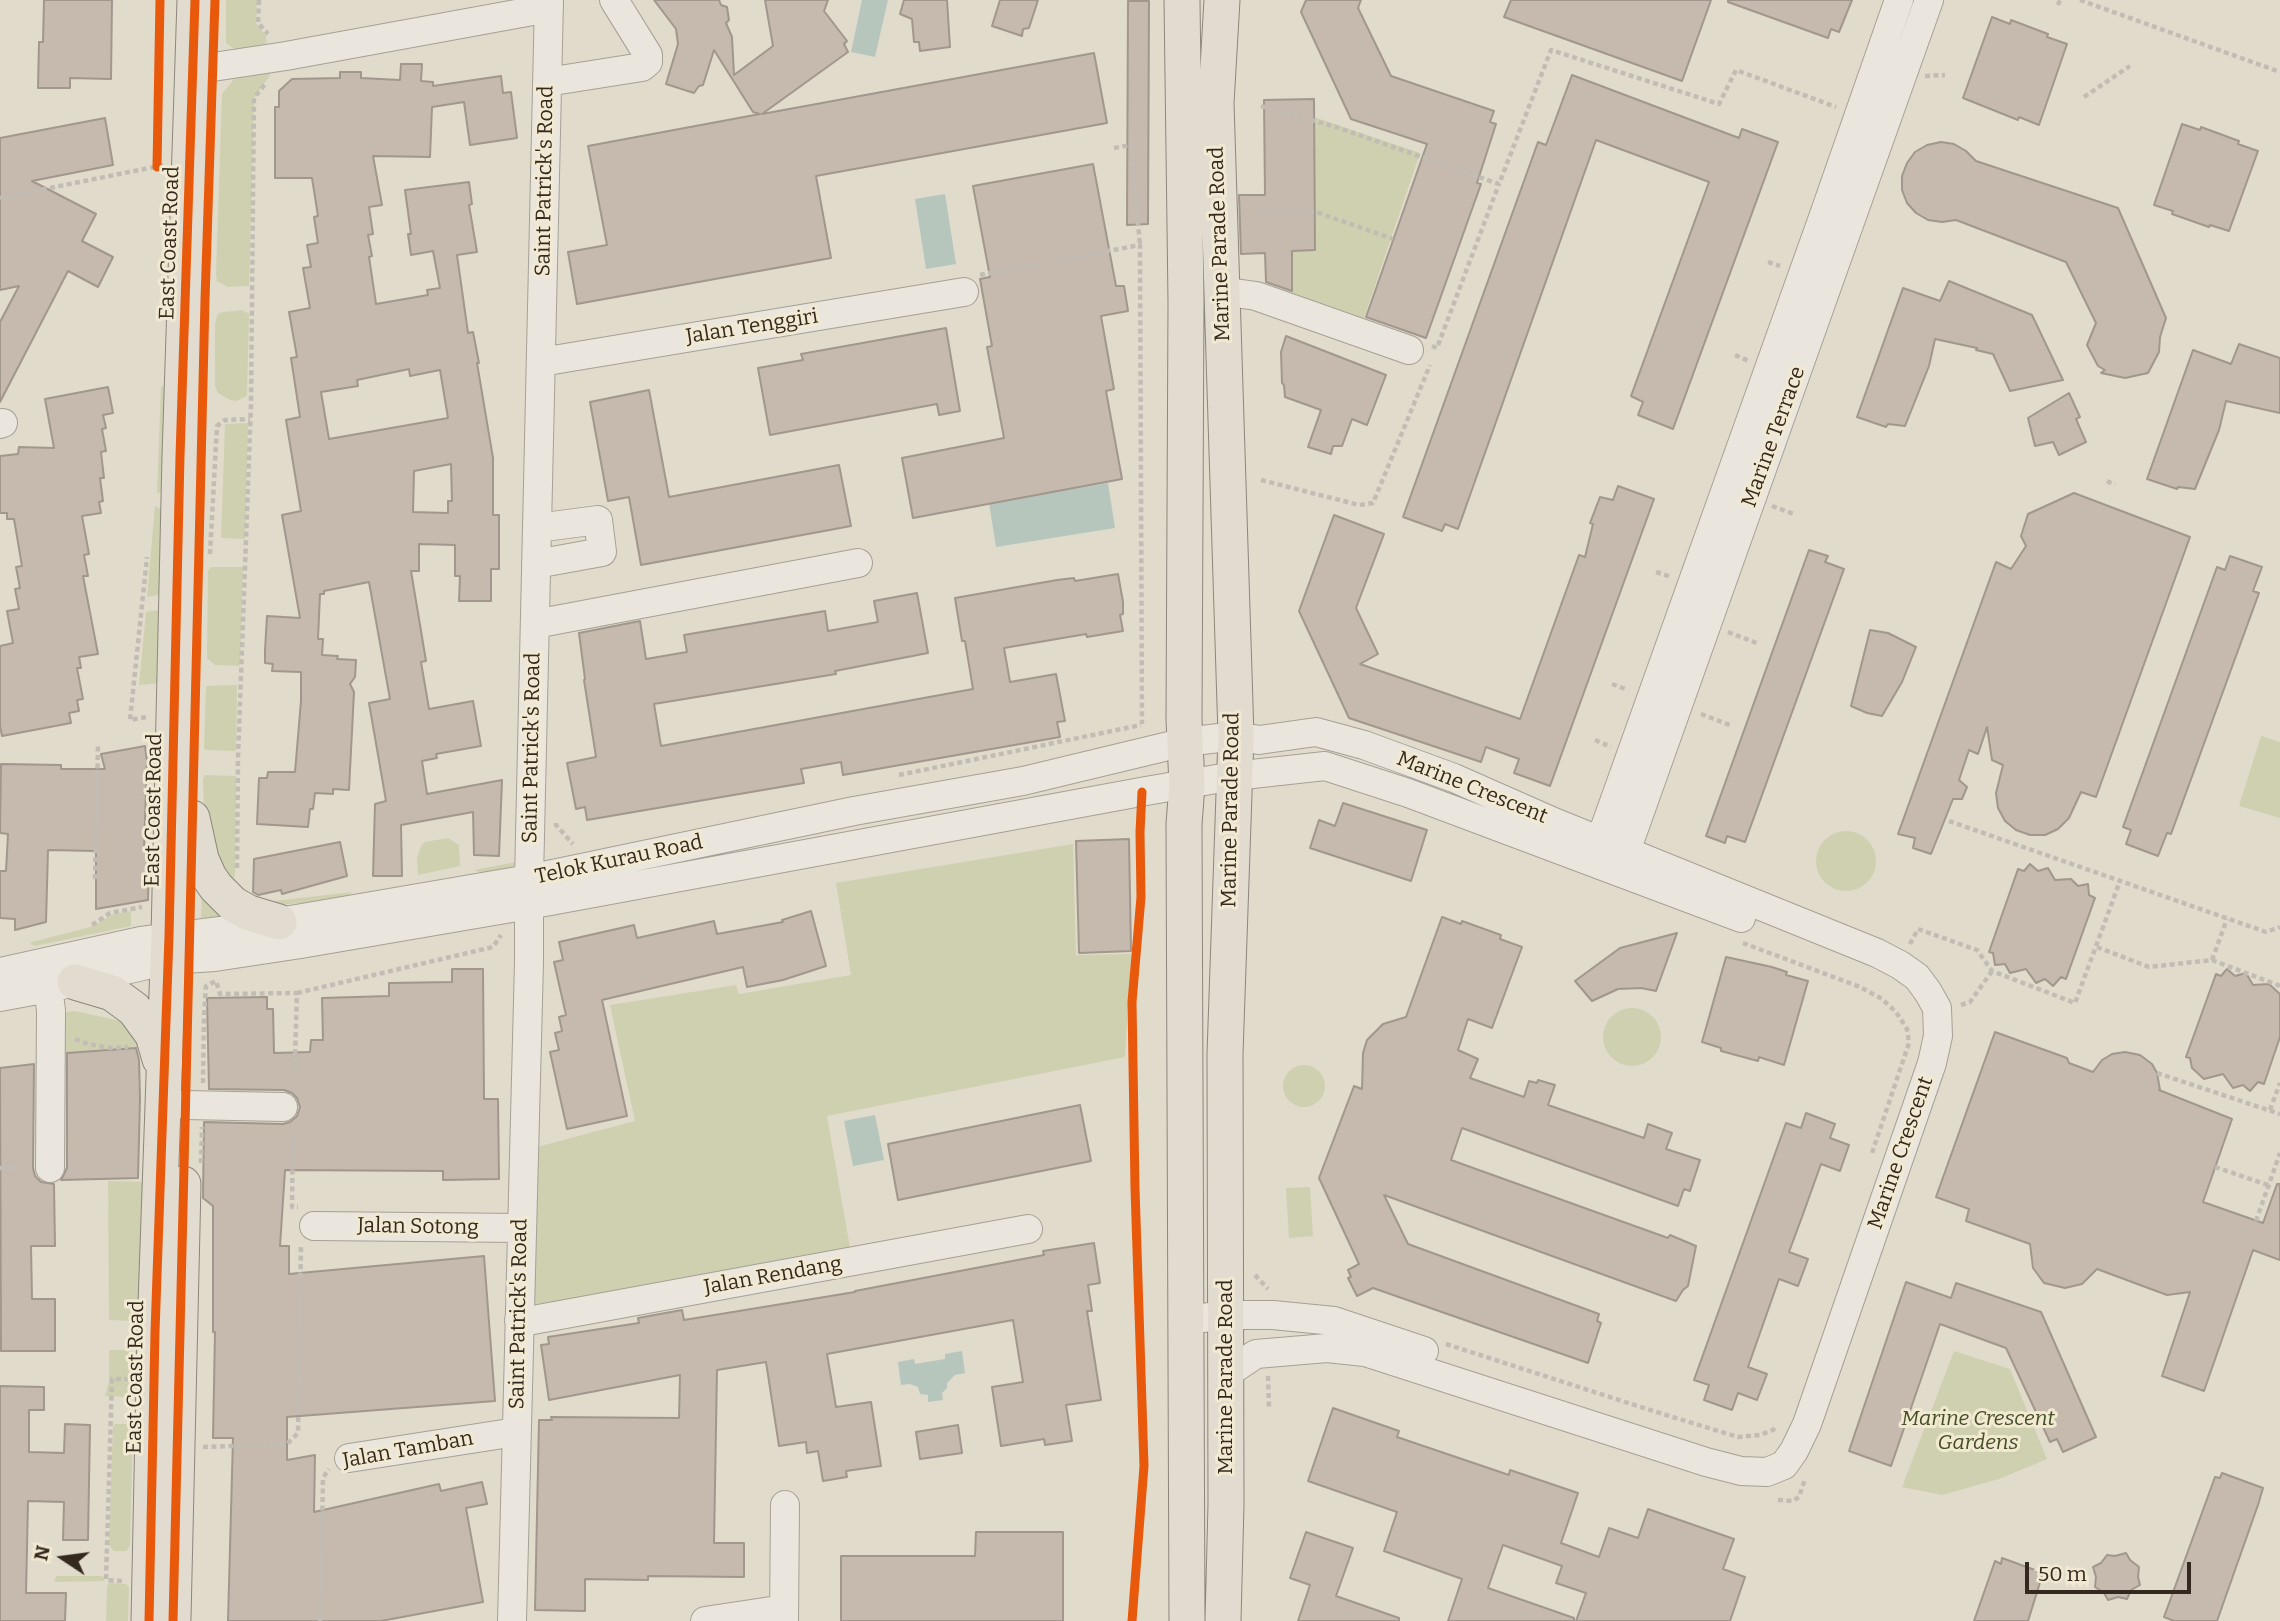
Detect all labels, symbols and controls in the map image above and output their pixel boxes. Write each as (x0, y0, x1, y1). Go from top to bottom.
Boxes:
street label: Saint Patrick's Road (531, 85, 559, 277)
street label: Marine Parade Road (1204, 146, 1236, 342)
street label: East Coast Road (155, 166, 185, 320)
street label: Jalan Tenggiri (684, 304, 820, 350)
street label: Marine Terrace (1737, 363, 1811, 511)
street label: Saint Patrick's Road (518, 652, 546, 844)
street label: Marine Parade Road (1217, 712, 1245, 908)
street label: East Coast Road (140, 733, 168, 887)
street label: Marine Crescent (1393, 746, 1551, 830)
street label: Telok Kurau Road (533, 830, 705, 890)
street label: Marine Crescent (1863, 1073, 1939, 1233)
street label: Jalan Sotong (357, 1213, 479, 1241)
street label: Saint Patrick's Road (505, 1218, 533, 1410)
street label: Jalan Rendang (702, 1251, 844, 1301)
street label: Marine Parade Road (1213, 1279, 1239, 1475)
street label: East Coast Road (122, 1300, 150, 1454)
park label: Marine Crescent Gardens (1901, 1406, 2055, 1456)
street label: Jalan Tamban (341, 1426, 475, 1474)
north arrow (28, 1523, 98, 1593)
text: N (29, 1543, 55, 1563)
scale bar (2028, 1548, 2194, 1592)
text: 50 m (2038, 1561, 2087, 1587)

